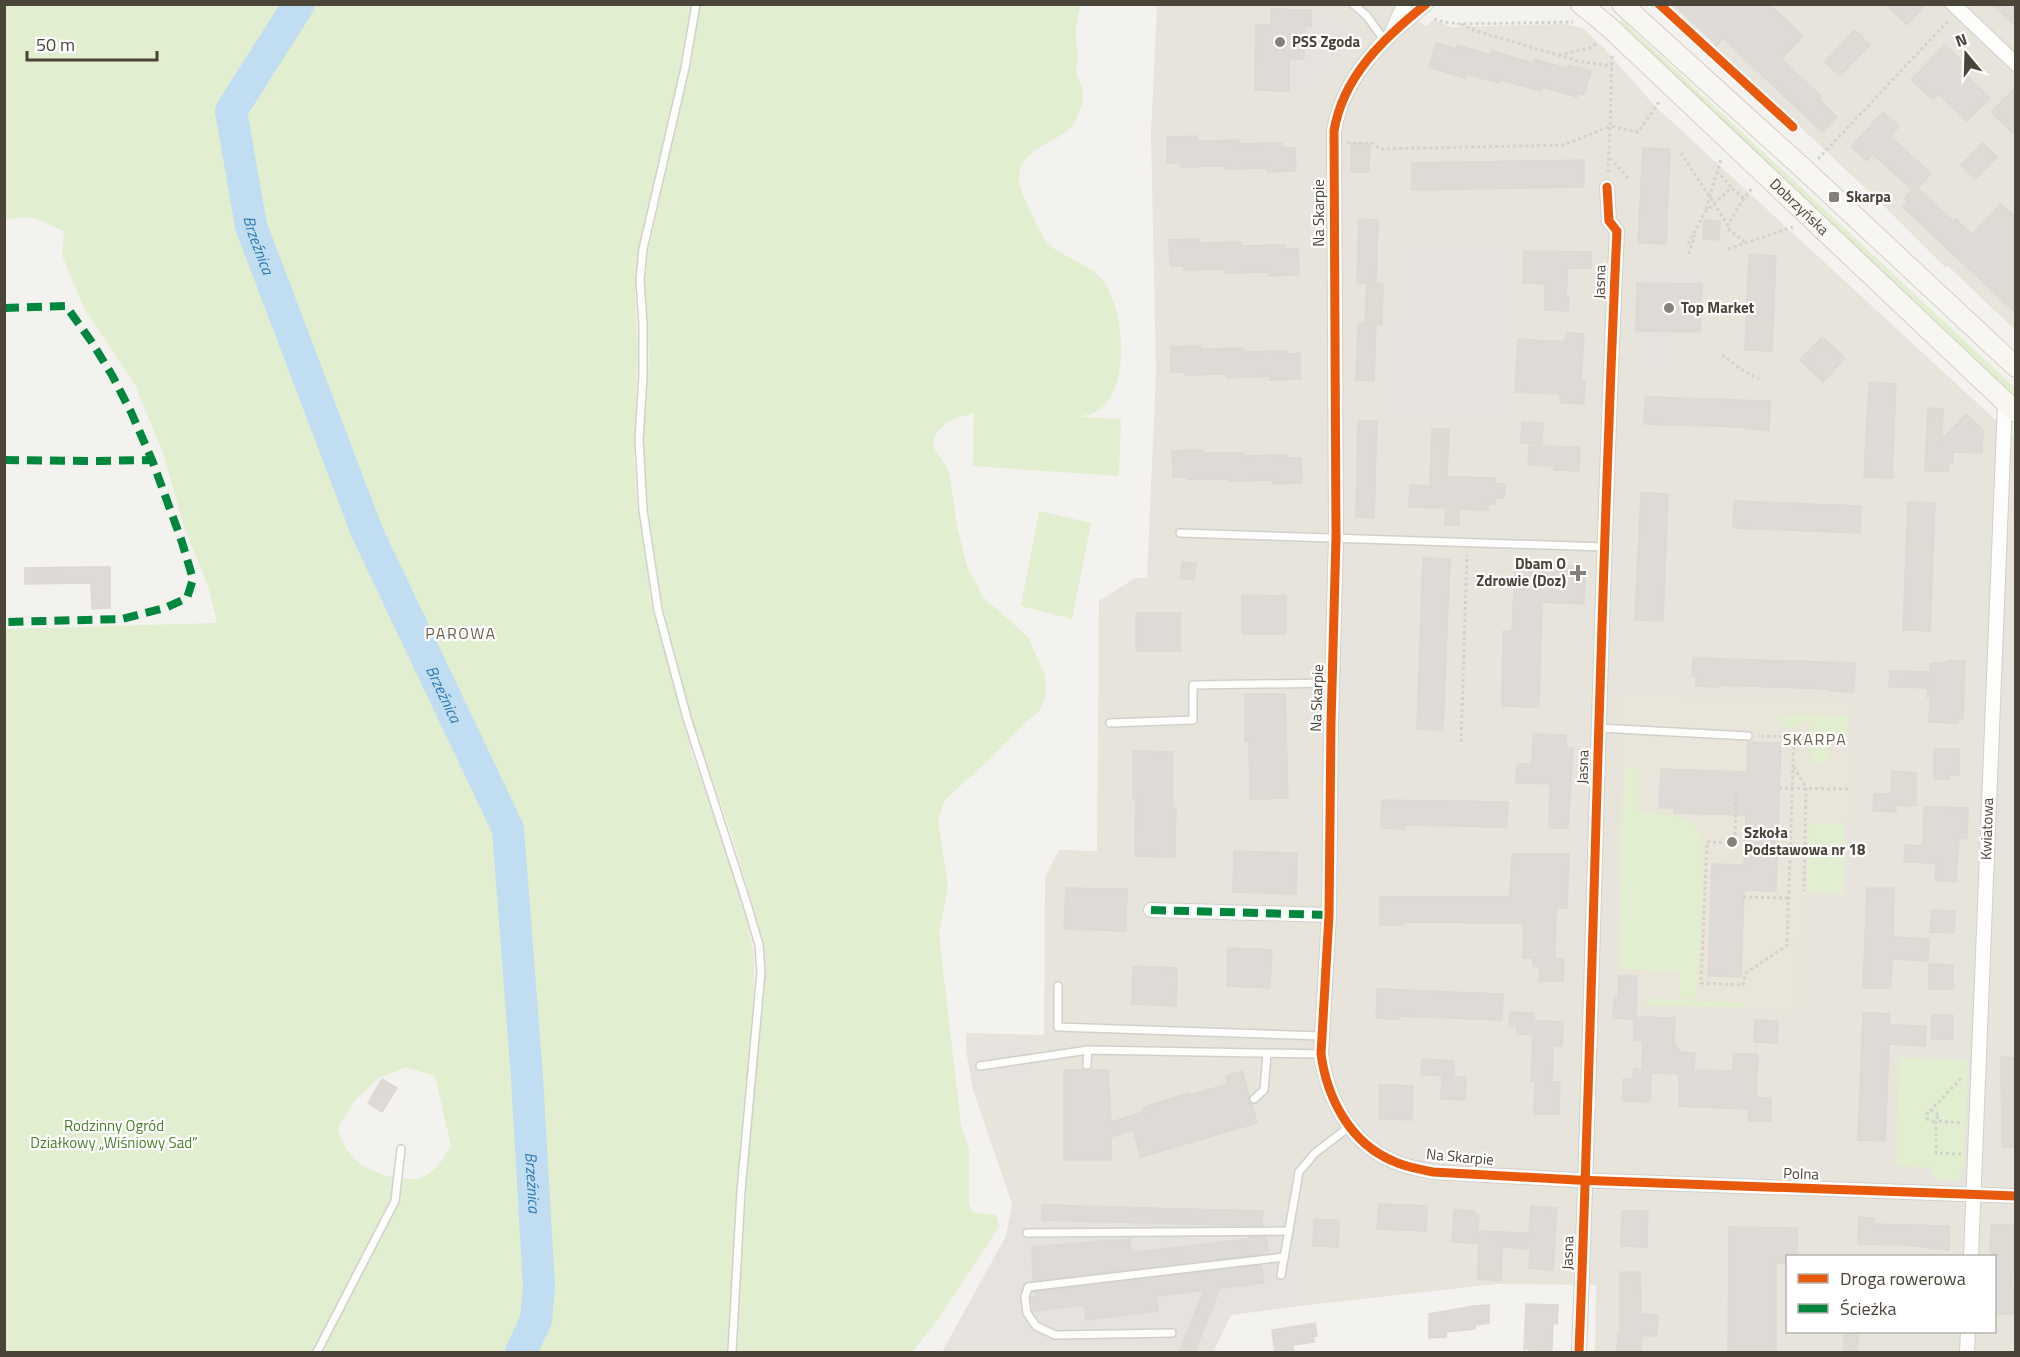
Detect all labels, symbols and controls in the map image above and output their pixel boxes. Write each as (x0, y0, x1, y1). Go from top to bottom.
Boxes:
scale bar (27, 24, 158, 62)
north arrow (1936, 24, 1996, 84)
text: N (1952, 27, 1970, 53)
place label: PSS Zgoda (1292, 30, 1360, 53)
text: 50 m (36, 31, 75, 58)
marker: PSS Zgoda (1273, 35, 1287, 49)
street label: Dobrzyńska (1765, 173, 1835, 241)
street label: Na Skarpie (1307, 179, 1330, 247)
place label: Skarpa (1846, 185, 1891, 208)
marker: Skarpa (1827, 190, 1841, 204)
water label: Brzeźnica (237, 214, 281, 279)
street label: Jasna (1587, 264, 1612, 300)
place label: Top Market (1681, 296, 1755, 319)
marker: Top Market (1662, 301, 1676, 315)
place label: Dbam O Zdrowie (Doz) (1476, 552, 1566, 592)
marker: Dbam O Zdrowie (Doz) (1571, 566, 1585, 580)
district label: PAROWA (425, 621, 497, 645)
water label: Brzeźnica (420, 661, 468, 727)
street label: Na Skarpie (1304, 664, 1329, 732)
district label: SKARPA (1783, 727, 1847, 751)
street label: Jasna (1570, 749, 1595, 785)
street label: Kwiatowa (1974, 797, 1999, 861)
place label: Szkoła Podstawowa nr 18 (1744, 821, 1865, 861)
marker: Szkoła Podstawowa nr 18 (1725, 835, 1739, 849)
park label: Rodzinny Ogród Działkowy „Wiśniowy Sad” (30, 1114, 198, 1154)
street label: Na Skarpie (1425, 1142, 1495, 1171)
water label: Brzeźnica (519, 1152, 547, 1215)
street label: Polna (1783, 1161, 1820, 1186)
street label: Jasna (1555, 1235, 1580, 1271)
legend (1786, 1255, 1996, 1333)
text: Droga rowerowa (1840, 1265, 1966, 1292)
text: Ścieżka (1840, 1295, 1896, 1322)

